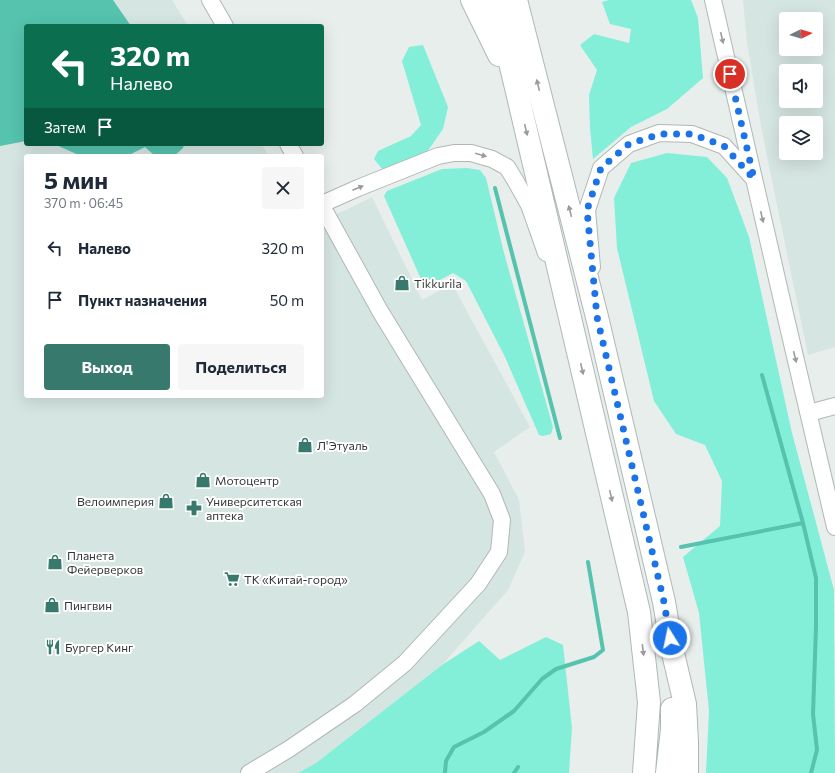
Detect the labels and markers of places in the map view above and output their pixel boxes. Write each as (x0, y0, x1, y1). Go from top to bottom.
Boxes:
pin (713, 57, 747, 91)
shop icon: Tikkurila (393, 274, 411, 292)
place label: Tikkurila (414, 276, 462, 290)
shop icon: Л'Этуаль (296, 436, 314, 454)
place label: Л'Этуаль (317, 438, 368, 452)
shop icon: Мотоцентр (194, 471, 212, 489)
place label: Мотоцентр (215, 473, 279, 487)
shop icon: Велоимперия (157, 492, 175, 510)
place label: Велоимперия (77, 494, 154, 508)
place label: Университетская аптека (206, 494, 302, 522)
pharmacy icon: Университетская аптека (185, 499, 203, 517)
place label: Планета Фейерверков (67, 548, 143, 576)
shop icon: Планета Фейерверков (46, 553, 64, 571)
supermarket icon: ТК «Китай-город» (223, 570, 241, 588)
place label: ТК «Китай-город» (244, 572, 348, 586)
shop icon: Пингвин (43, 596, 61, 614)
place label: Пингвин (64, 598, 112, 612)
restaurant icon: Бургер Кинг (44, 638, 62, 656)
place label: Бургер Кинг (65, 640, 133, 654)

